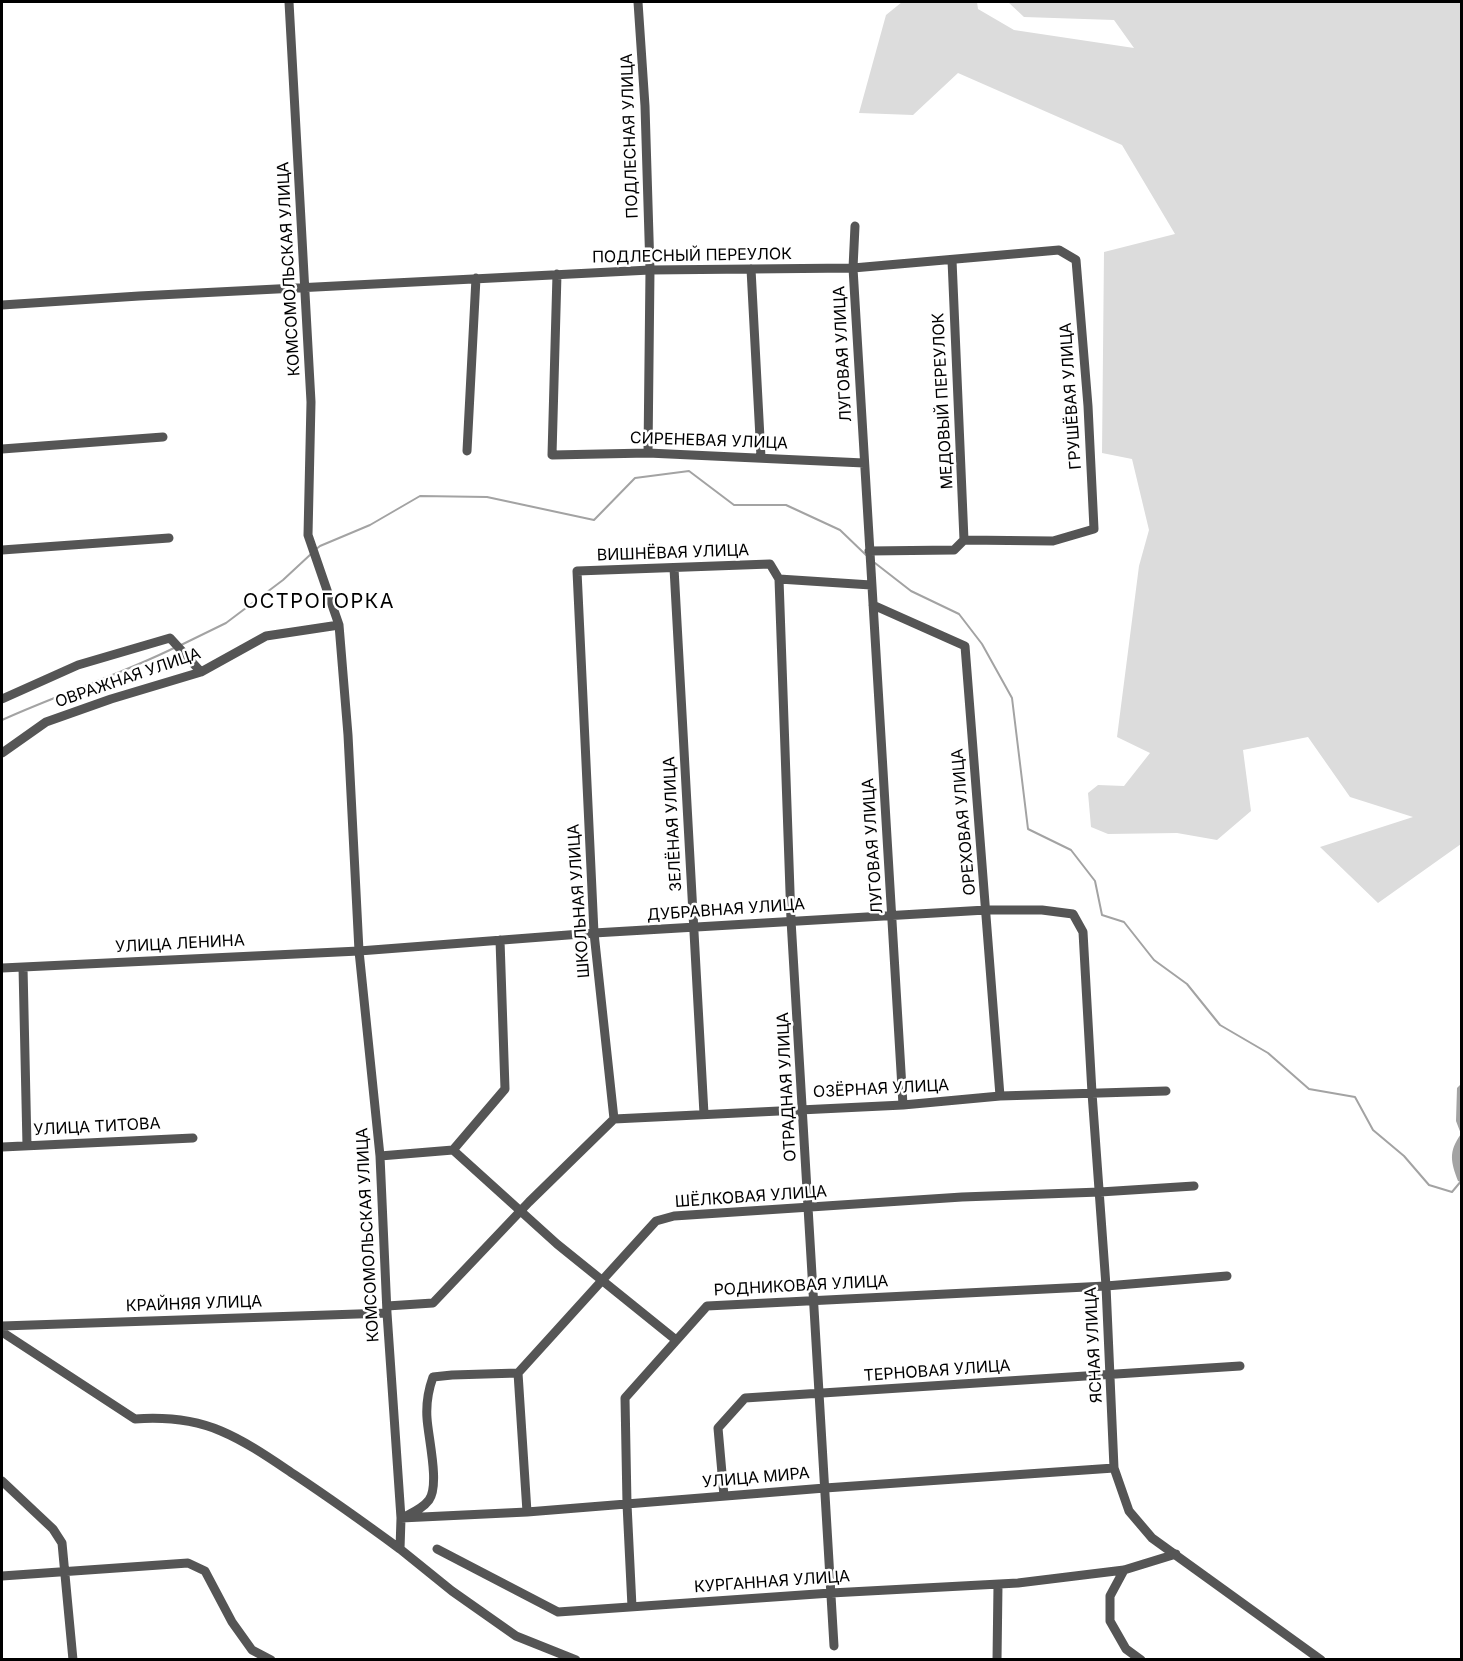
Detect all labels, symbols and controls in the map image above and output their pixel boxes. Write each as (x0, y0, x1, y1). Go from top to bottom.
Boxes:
street label: ПОДЛЕСНАЯ УЛИЦА (618, 53, 642, 219)
street label: КОМСОМОЛЬСКАЯ УЛИЦА (274, 161, 304, 377)
street label: ПОДЛЕСНЫЙ ПЕРЕУЛОК (592, 245, 792, 267)
street label: ЛУГОВАЯ УЛИЦА (830, 286, 856, 422)
street label: МЕДОВЫЙ ПЕРЕУЛОК (929, 312, 957, 490)
street label: ГРУШЁВАЯ УЛИЦА (1056, 322, 1086, 470)
street label: СИРЕНЕВАЯ УЛИЦА (630, 429, 788, 453)
street label: ВИШНЁВАЯ УЛИЦА (597, 541, 749, 565)
district label: ОСТРОГОРКА (243, 590, 395, 614)
street label: ОВРАЖНАЯ УЛИЦА (53, 644, 203, 712)
street label: ОРЕХОВАЯ УЛИЦА (948, 748, 980, 896)
street label: ЗЕЛЁНАЯ УЛИЦА (660, 756, 686, 892)
street label: ЛУГОВАЯ УЛИЦА (859, 777, 887, 915)
street label: ШКОЛЬНАЯ УЛИЦА (564, 823, 594, 979)
street label: ДУБРАВНАЯ УЛИЦА (646, 895, 806, 925)
street label: УЛИЦА ЛЕНИНА (115, 931, 245, 957)
street label: ОТРАДНАЯ УЛИЦА (773, 1012, 801, 1162)
street label: ОЗЁРНАЯ УЛИЦА (812, 1076, 950, 1102)
street label: УЛИЦА ТИТОВА (33, 1114, 161, 1140)
street label: КОМСОМОЛЬСКАЯ УЛИЦА (353, 1127, 383, 1343)
street label: ШЁЛКОВАЯ УЛИЦА (674, 1182, 828, 1212)
street label: РОДНИКОВАЯ УЛИЦА (713, 1272, 889, 1300)
street label: ЯСНАЯ УЛИЦА (1081, 1286, 1107, 1404)
street label: КРАЙНЯЯ УЛИЦА (125, 1292, 263, 1316)
street label: ТЕРНОВАЯ УЛИЦА (863, 1356, 1011, 1386)
street label: УЛИЦА МИРА (702, 1464, 810, 1492)
street label: КУРГАННАЯ УЛИЦА (693, 1567, 851, 1597)

